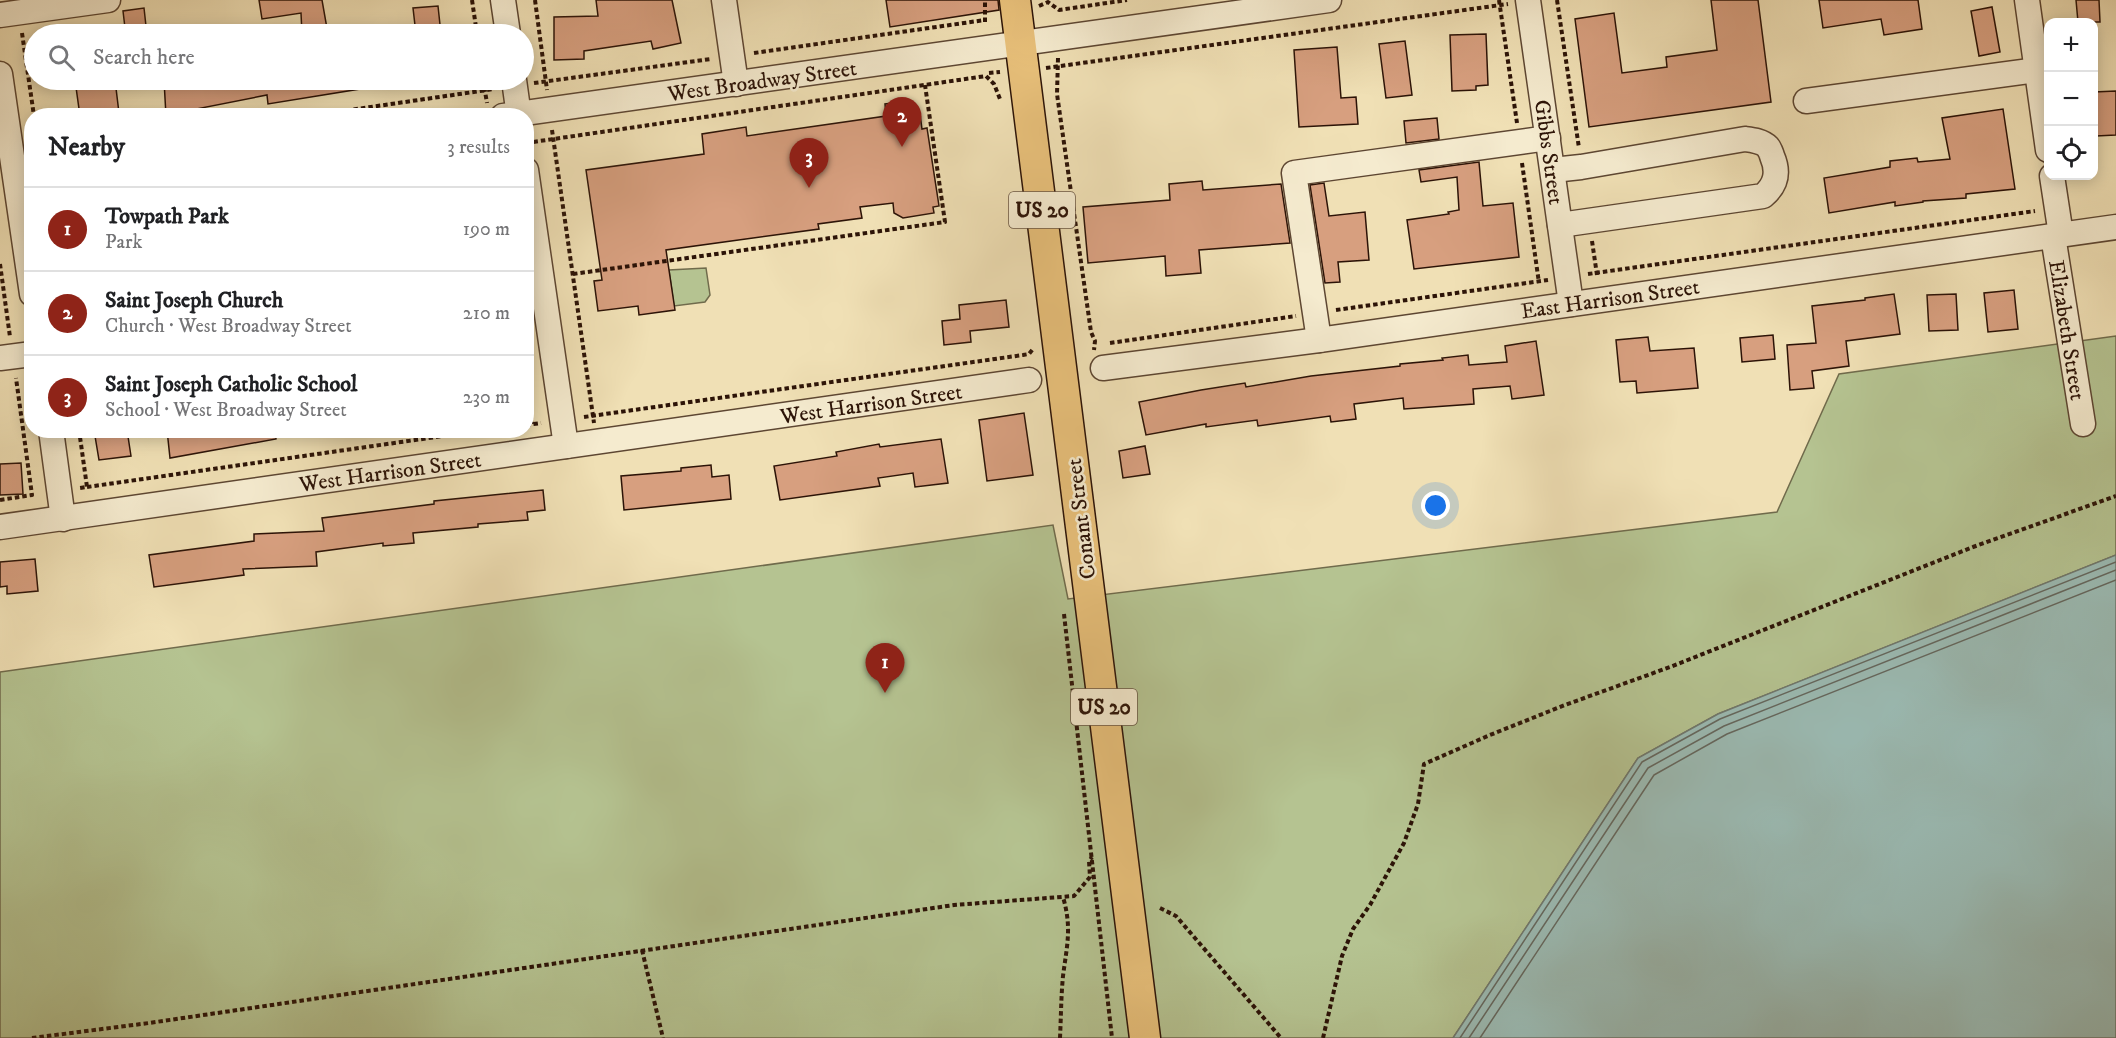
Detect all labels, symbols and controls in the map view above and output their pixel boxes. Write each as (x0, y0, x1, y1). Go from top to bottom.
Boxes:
map controls (2044, 18, 2098, 180)
button: + (2044, 18, 2098, 72)
search box (24, 24, 534, 90)
icon: search (45, 41, 78, 74)
text: Search here (93, 44, 195, 71)
street label: West Broadway Street (665, 55, 859, 108)
button: − (2044, 72, 2098, 126)
pin: 2 (882, 98, 922, 147)
street label: Gibbs Street (1528, 98, 1569, 206)
button: locate (2044, 126, 2098, 180)
text: Nearby (48, 131, 125, 164)
text: 3 results (447, 135, 510, 160)
pin: 3 (790, 138, 828, 188)
road number: US 20 (1009, 192, 1075, 228)
text: Towpath Park (105, 203, 229, 230)
text: 1 (64, 217, 71, 242)
text: 190 m (463, 217, 510, 242)
text: Park (105, 230, 142, 255)
street label: Elizabeth Street (2042, 258, 2091, 402)
street label: East Harrison Street (1519, 274, 1701, 325)
text: Saint Joseph Church (105, 287, 283, 314)
text: 2 (63, 301, 72, 326)
text: 210 m (463, 301, 510, 326)
text: Church · West Broadway Street (105, 314, 352, 339)
text: Saint Joseph Catholic School (105, 371, 357, 398)
street label: West Harrison Street (777, 378, 964, 431)
text: 3 (64, 385, 71, 410)
text: 230 m (463, 385, 510, 410)
text: School · West Broadway Street (105, 398, 347, 423)
street label: West Harrison Street (296, 446, 483, 499)
street label: Conant Street (1061, 457, 1102, 581)
your location (1421, 491, 1450, 520)
pin: 1 (866, 644, 904, 693)
road number: US 20 (1071, 689, 1137, 725)

